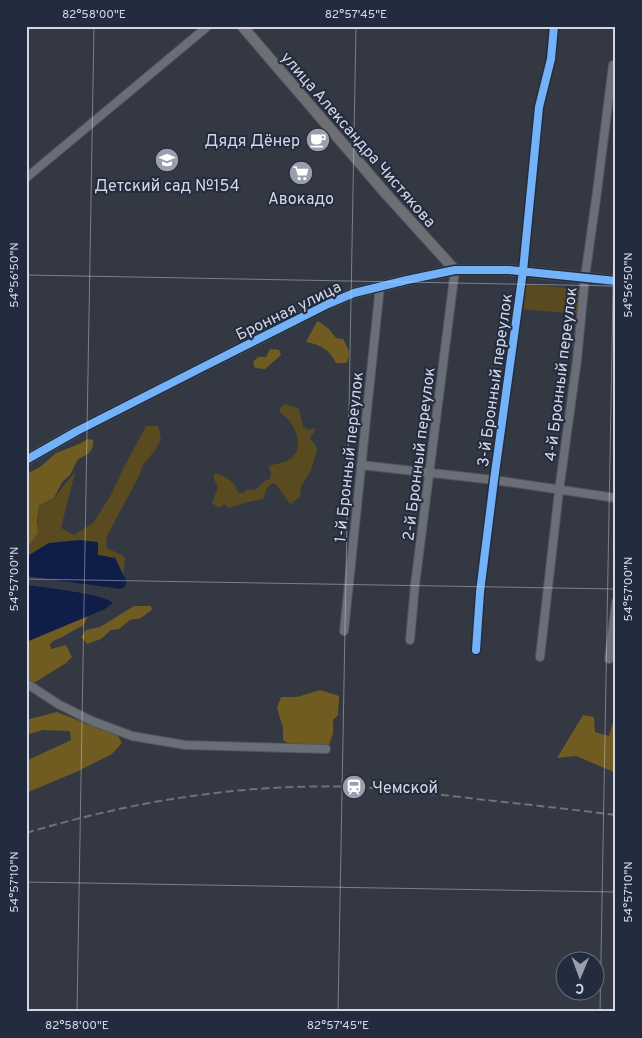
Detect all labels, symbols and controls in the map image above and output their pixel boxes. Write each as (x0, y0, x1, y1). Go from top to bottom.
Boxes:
text: 82°58'00"E (62, 7, 126, 23)
text: 82°57'45"E (325, 7, 387, 23)
street label: улица Александра Чистякова (276, 48, 439, 232)
cafe icon: Дядя Дёнер (305, 127, 331, 153)
place label: Дядя Дёнер (205, 132, 300, 152)
school or university icon: Детский сад №154 (154, 147, 180, 173)
supermarket icon: Авокадо (288, 160, 314, 186)
place label: Детский сад №154 (94, 177, 240, 197)
place label: Авокадо (268, 190, 334, 210)
text: 54°56'50"N (7, 242, 23, 308)
text: 54°56'50"N (621, 252, 637, 318)
street label: Бронная улица (233, 278, 345, 346)
street label: 4-й Бронный переулок (541, 286, 583, 462)
street label: 3-й Бронный переулок (474, 292, 518, 468)
street label: 2-й Бронный переулок (399, 366, 441, 542)
street label: 1-й Бронный переулок (331, 371, 369, 544)
text: 54°57'00"N (7, 547, 23, 611)
text: 54°57'00"N (621, 557, 637, 621)
station icon: Чемской (341, 774, 367, 800)
place label: Чемской (372, 779, 438, 799)
text: 54°57'10"N (7, 851, 23, 913)
text: 54°57'10"N (621, 861, 637, 923)
north arrow (554, 950, 604, 1000)
text: С (575, 979, 584, 996)
text: 82°58'00"E (45, 1018, 109, 1034)
text: 82°57'45"E (307, 1018, 369, 1034)

